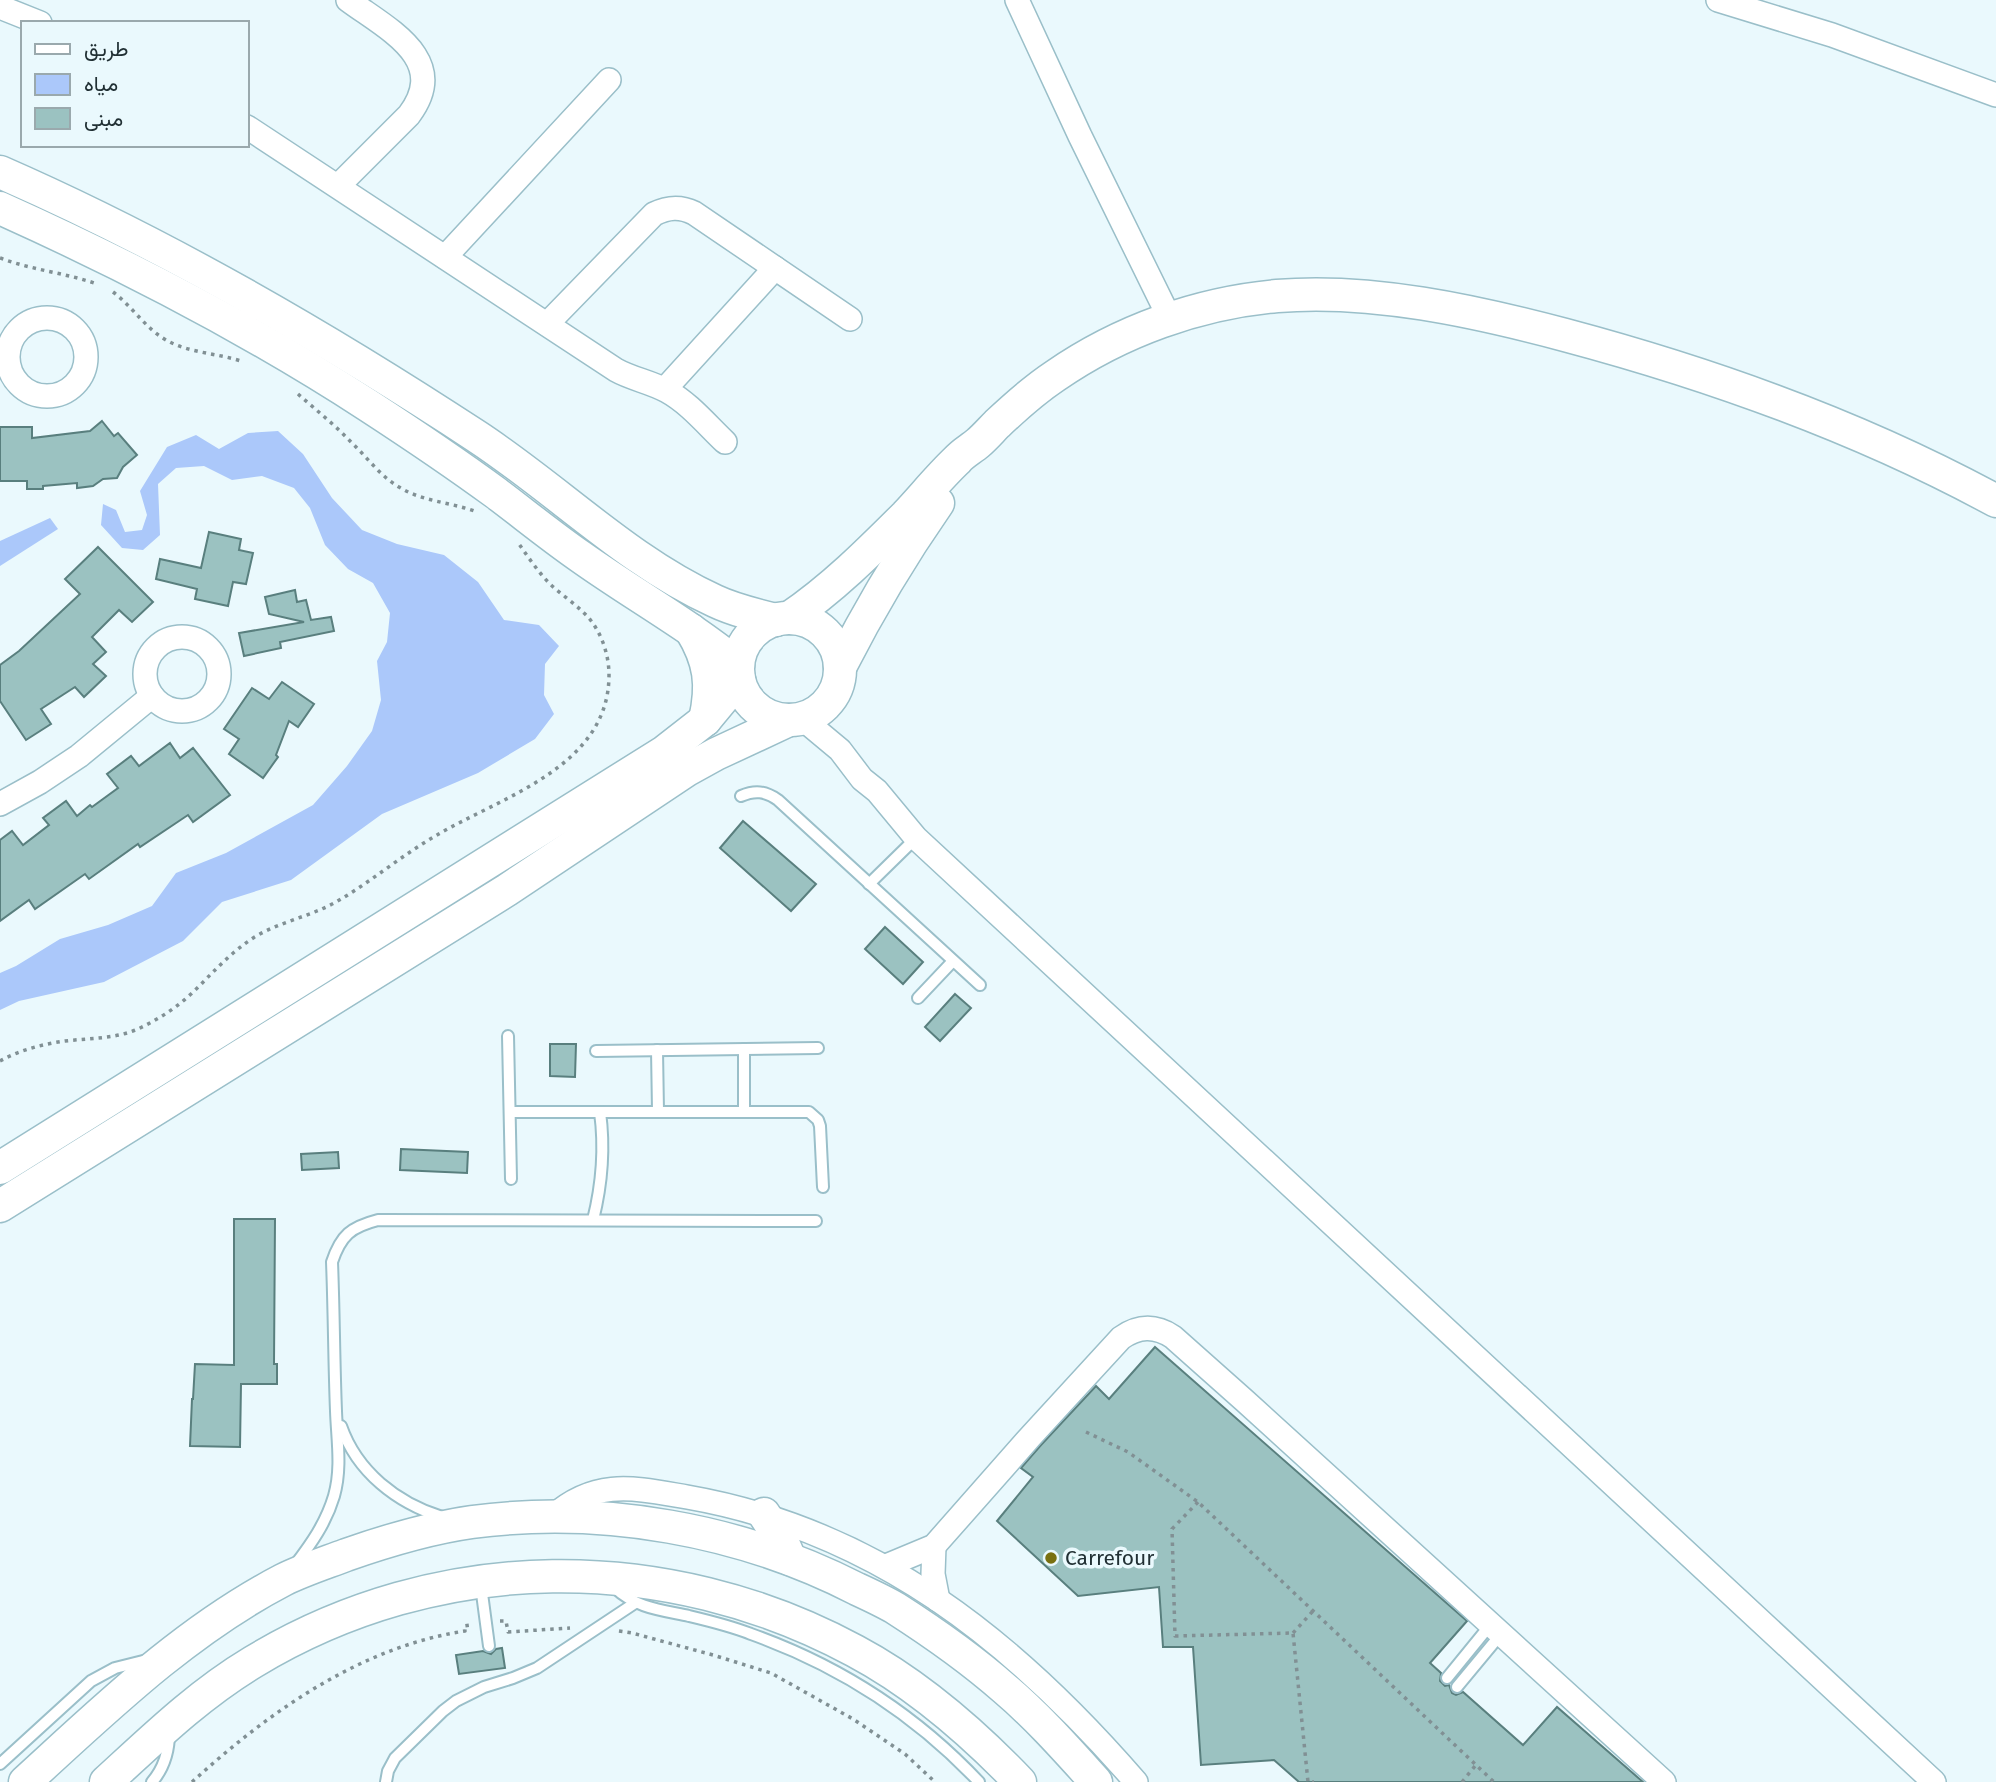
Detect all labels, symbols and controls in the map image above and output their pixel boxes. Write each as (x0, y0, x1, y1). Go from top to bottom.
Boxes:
legend (21, 21, 248, 147)
text: طريق (84, 36, 129, 62)
text: مياه (84, 71, 118, 97)
text: مبنى (84, 106, 123, 132)
place label: Carrefour (1065, 1545, 1154, 1571)
marker: Carrefour (1043, 1550, 1059, 1566)

